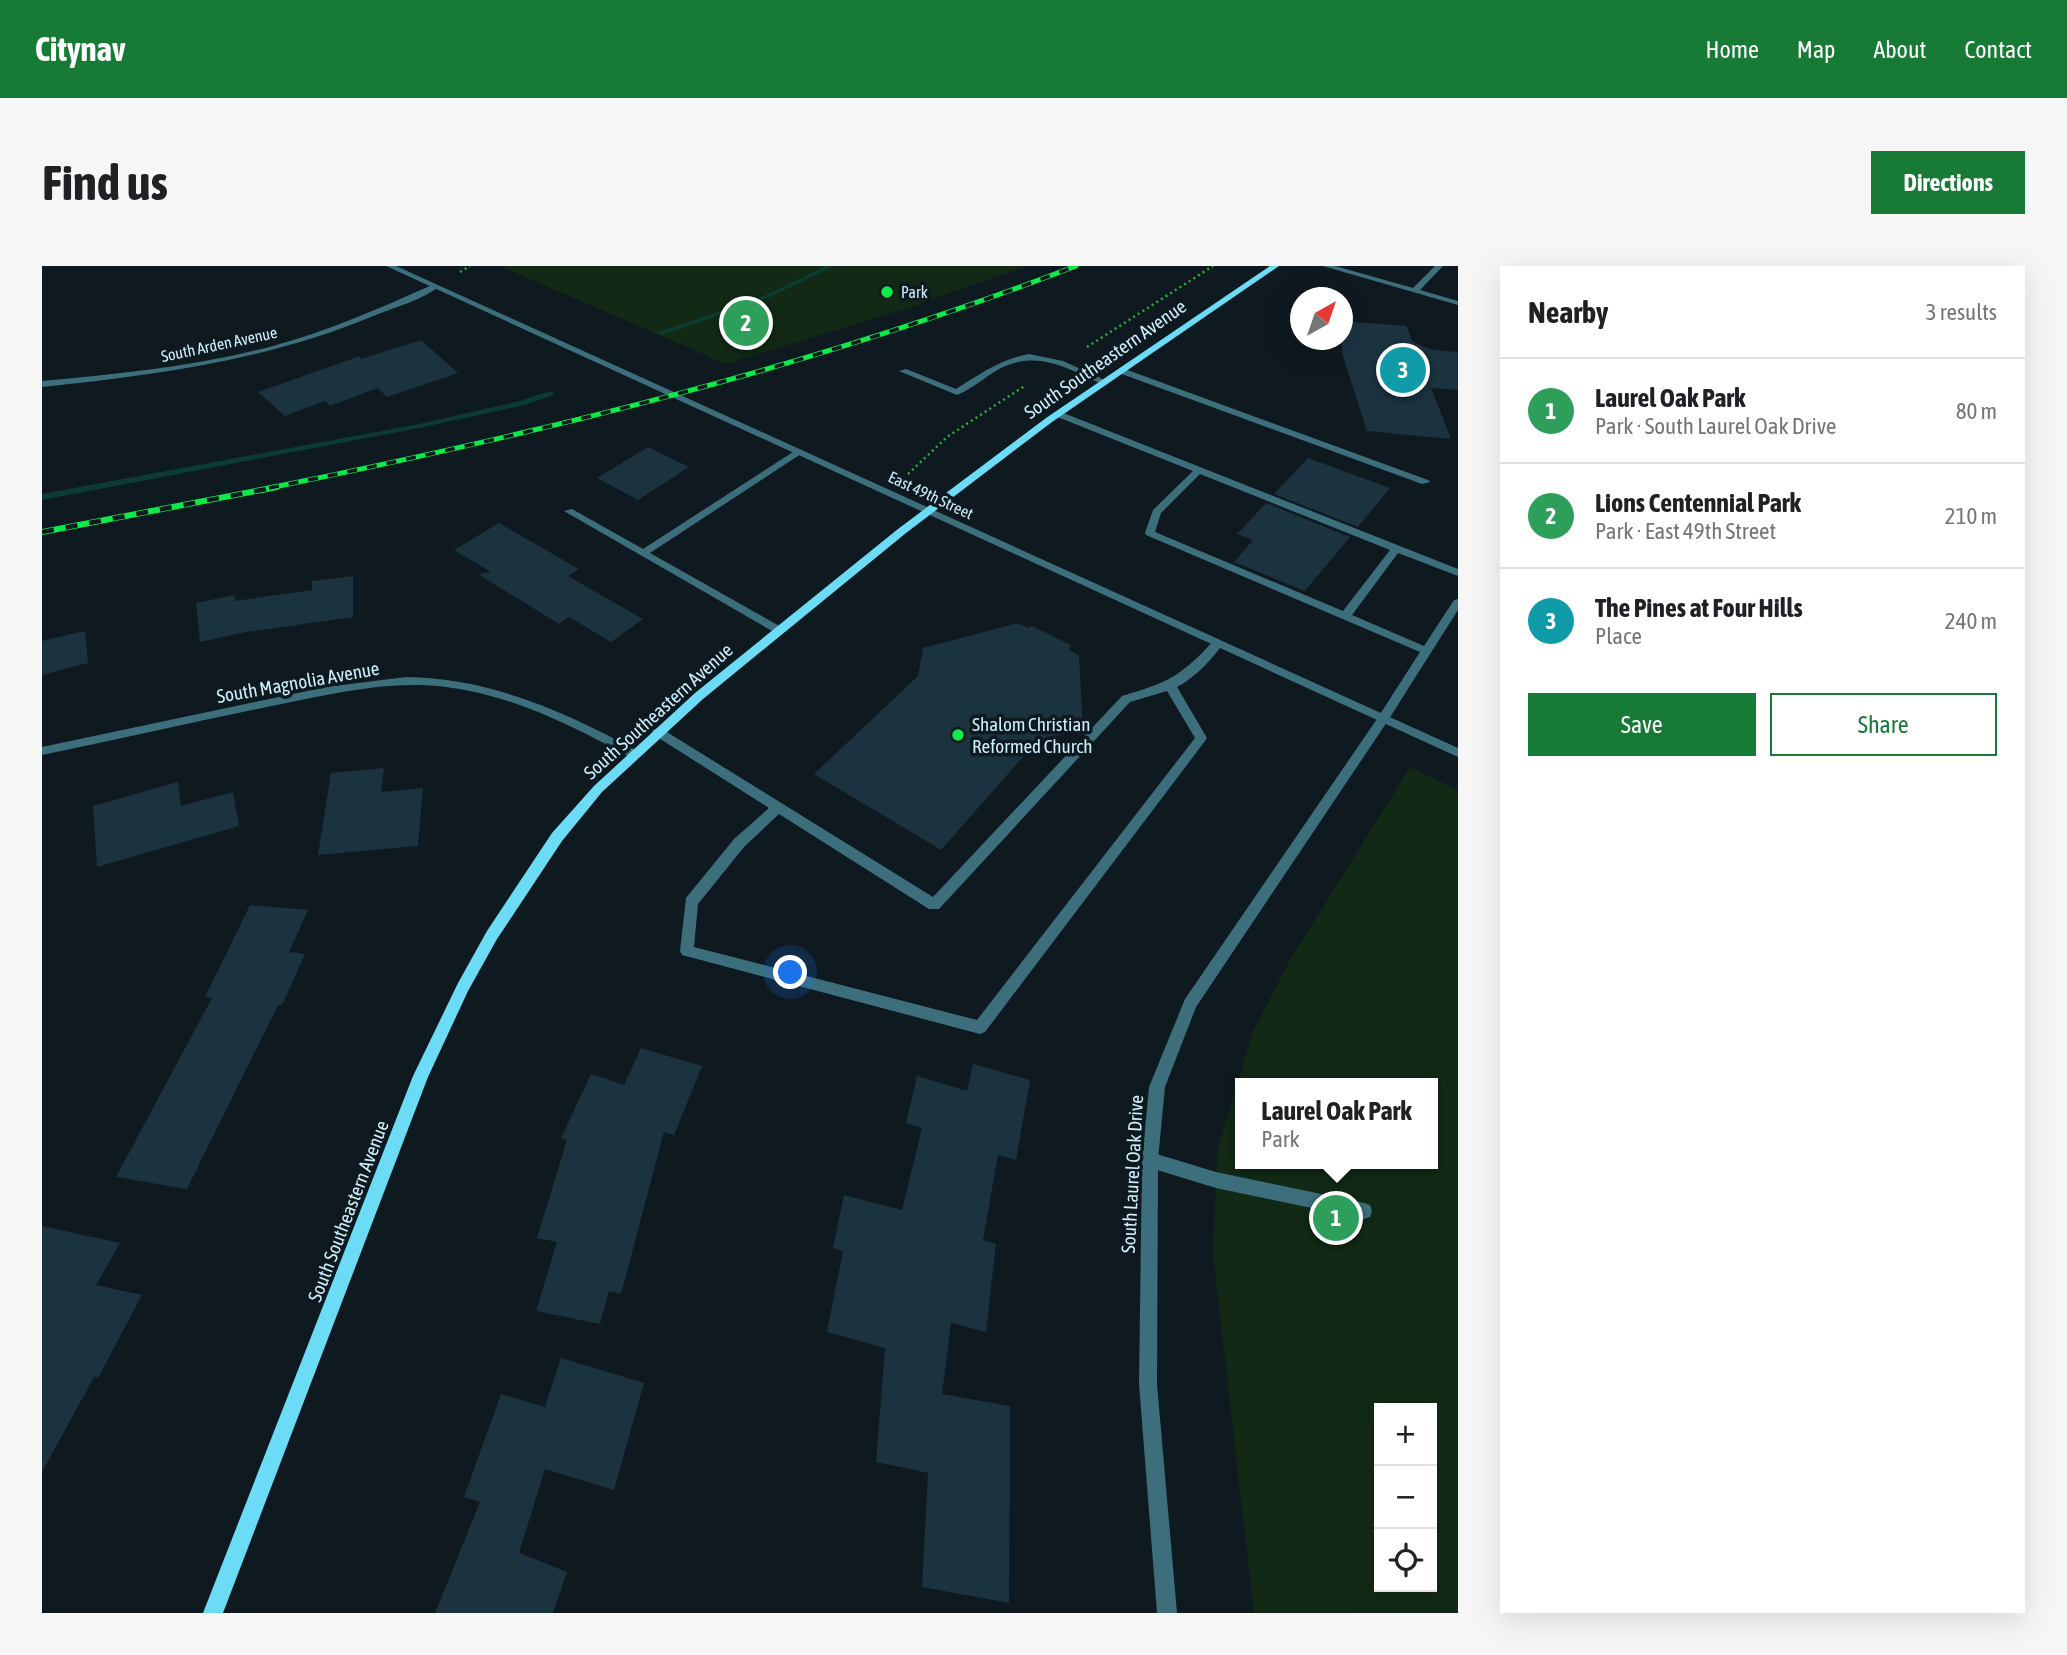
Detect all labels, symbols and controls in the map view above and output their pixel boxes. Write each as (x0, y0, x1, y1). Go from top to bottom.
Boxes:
text: Citynav (35, 30, 126, 68)
text: Home (1705, 36, 1759, 63)
text: Map (1797, 36, 1835, 63)
text: About (1873, 36, 1926, 63)
text: Contact (1964, 36, 2032, 63)
button: Directions (1871, 151, 2025, 214)
text: Find us (42, 154, 168, 210)
place label: Park (901, 283, 928, 301)
marker: Park (879, 284, 895, 300)
north arrow (1290, 287, 1353, 350)
street label: South Southeastern Avenue (1020, 295, 1190, 423)
text: Nearby (1528, 295, 1608, 329)
pin: 2 (723, 297, 769, 349)
text: 3 results (1926, 299, 1997, 325)
street label: South Arden Avenue (159, 323, 279, 365)
pin: 3 (1380, 344, 1426, 396)
text: Laurel Oak Park (1595, 383, 1745, 413)
text: 1 (1546, 398, 1556, 424)
text: 80 m (1956, 398, 1997, 424)
text: Park · South Laurel Oak Drive (1595, 413, 1836, 439)
street label: East 49th Street (886, 468, 977, 523)
text: Lions Centennial Park (1595, 488, 1801, 518)
text: 2 (1546, 503, 1556, 529)
text: 210 m (1945, 503, 1997, 529)
text: Park · East 49th Street (1595, 518, 1776, 544)
text: The Pines at Four Hills (1595, 593, 1803, 623)
text: 3 (1546, 608, 1556, 634)
text: 240 m (1945, 608, 1997, 634)
text: Place (1595, 623, 1642, 649)
street label: South Southeastern Avenue (579, 639, 737, 783)
street label: South Magnolia Avenue (215, 657, 381, 707)
button: Save (1528, 693, 1756, 756)
button: Share (1770, 693, 1997, 756)
place label: Shalom Christian Reformed Church (972, 713, 1093, 757)
marker: Shalom Christian Reformed Church (950, 727, 966, 743)
your location (773, 955, 807, 989)
popup (1235, 1078, 1438, 1169)
street label: South Laurel Oak Drive (1117, 1094, 1147, 1254)
text: Laurel Oak Park (1261, 1096, 1412, 1126)
street label: South Southeastern Avenue (303, 1117, 393, 1305)
text: Park (1261, 1126, 1300, 1152)
pin: 1 (1313, 1192, 1359, 1244)
map controls (1374, 1403, 1437, 1592)
button: + (1374, 1403, 1437, 1466)
button: − (1374, 1466, 1437, 1529)
button: locate (1374, 1529, 1437, 1592)

